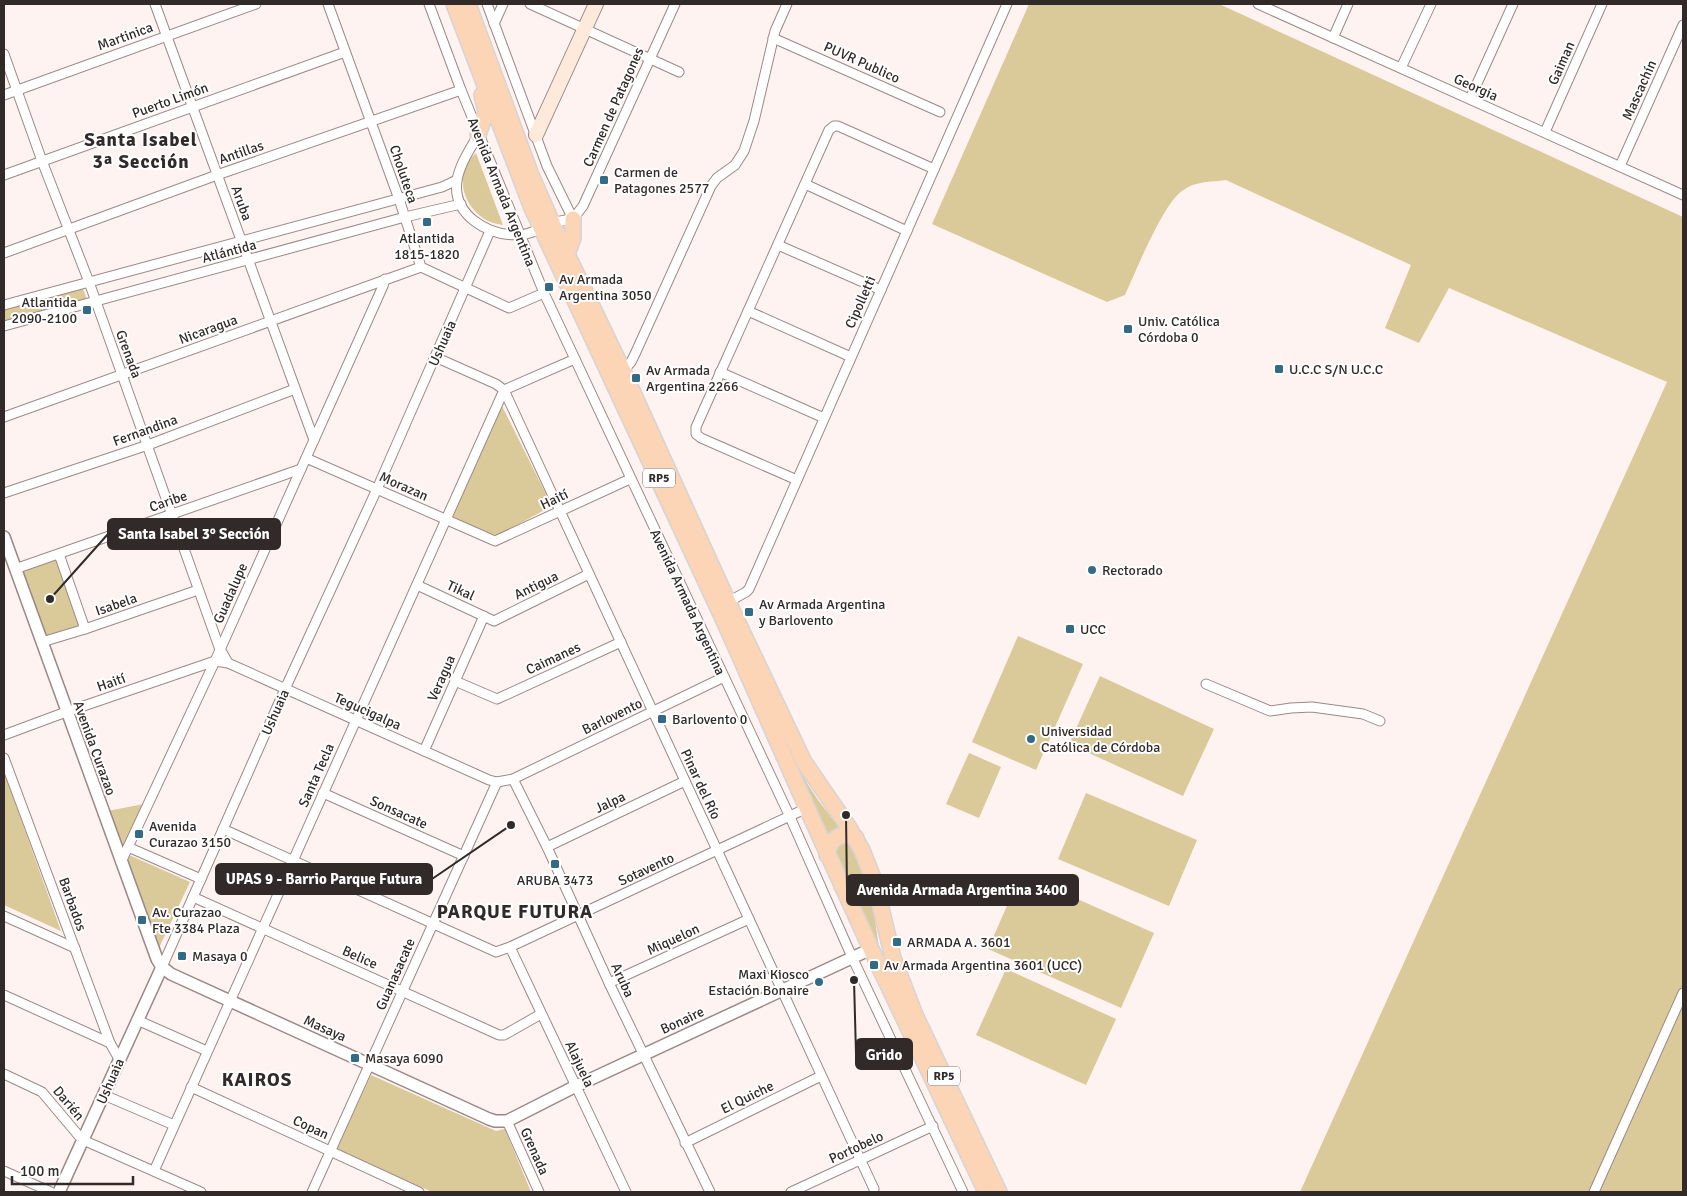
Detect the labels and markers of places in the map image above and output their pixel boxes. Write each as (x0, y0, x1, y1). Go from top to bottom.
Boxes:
place label: Carmen de Patagones 2577 (614, 164, 709, 197)
marker: Carmen de Patagones 2577 (598, 174, 610, 186)
marker: Atlantida 1815-1820 (421, 216, 433, 228)
place label: Atlantida 1815-1820 (394, 230, 460, 263)
place label: Av Armada Argentina 3050 (559, 271, 651, 304)
marker: Av Armada Argentina 3050 (543, 281, 555, 293)
place label: Atlantida 2090-2100 (12, 294, 77, 327)
marker: Atlantida 2090-2100 (81, 304, 93, 316)
place label: Univ. Católica Córdoba 0 (1138, 313, 1220, 346)
marker: Univ. Católica Córdoba 0 (1122, 323, 1134, 335)
place label: U.C.C S/N U.C.C (1289, 361, 1383, 378)
place label: Av Armada Argentina 2266 (646, 362, 738, 395)
marker: U.C.C S/N U.C.C (1273, 363, 1285, 375)
marker: Av Armada Argentina 2266 (630, 372, 642, 384)
callout: Santa Isabel 3° Sección (108, 519, 280, 549)
place label: Rectorado (1102, 562, 1163, 579)
marker: Rectorado (1086, 564, 1098, 576)
place label: Av Armada Argentina y Barlovento (759, 596, 885, 629)
marker: Av Armada Argentina y Barlovento (743, 606, 755, 618)
place label: UCC (1080, 621, 1106, 638)
marker: UCC (1064, 623, 1076, 635)
place label: Barlovento 0 (672, 711, 747, 728)
marker: Barlovento 0 (656, 713, 668, 725)
place label: Universidad Católica de Córdoba (1041, 723, 1160, 756)
marker: Universidad Católica de Córdoba (1025, 733, 1037, 745)
place label: Avenida Curazao 3150 (149, 818, 231, 851)
marker: Avenida Curazao 3150 (133, 828, 145, 840)
marker: ARUBA 3473 (549, 858, 561, 870)
callout: UPAS 9 - Barrio Parque Futura (216, 864, 432, 894)
place label: ARUBA 3473 (517, 872, 593, 889)
callout: Avenida Armada Argentina 3400 (847, 875, 1078, 905)
place label: Av. Curazao Fte 3384 Plaza (152, 904, 240, 937)
marker: Av. Curazao Fte 3384 Plaza (136, 914, 148, 926)
place label: ARMADA A. 3601 (907, 934, 1010, 951)
marker: ARMADA A. 3601 (891, 936, 903, 948)
place label: Masaya 0 (192, 948, 248, 965)
marker: Masaya 0 (176, 950, 188, 962)
place label: Av Armada Argentina 3601 (UCC) (884, 957, 1082, 974)
marker: Av Armada Argentina 3601 (UCC) (868, 959, 880, 971)
place label: Maxi Kiosco Estación Bonaire (708, 966, 809, 999)
marker: Maxi Kiosco Estación Bonaire (813, 976, 825, 988)
callout: Grido (856, 1039, 912, 1069)
place label: Masaya 6090 (365, 1050, 443, 1067)
marker: Masaya 6090 (349, 1052, 361, 1064)

